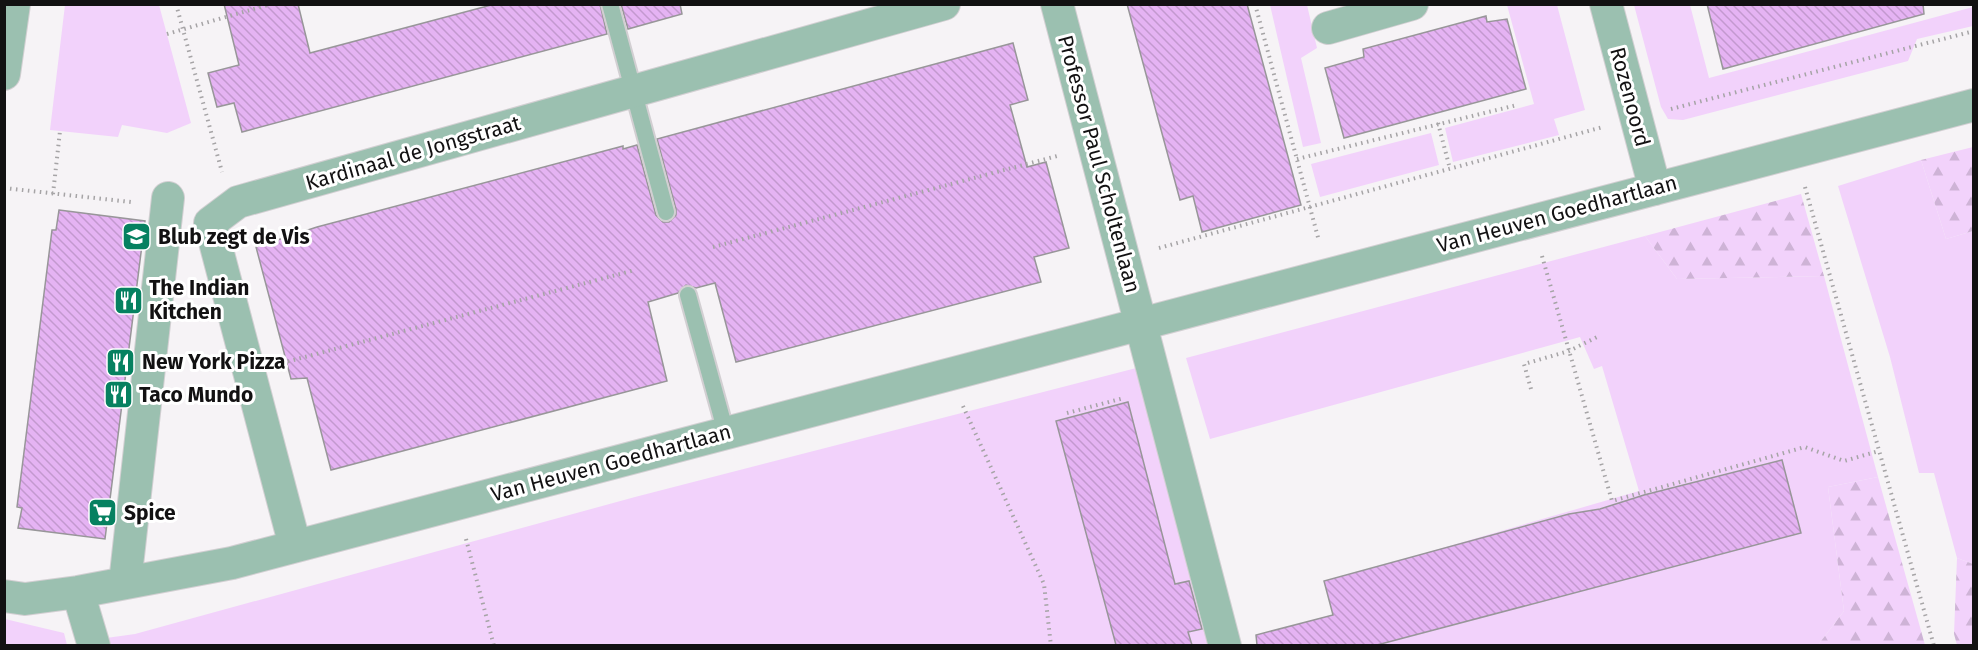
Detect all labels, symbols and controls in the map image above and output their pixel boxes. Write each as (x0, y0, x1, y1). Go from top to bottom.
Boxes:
street label: Professor Paul Scholtenlaan (1052, 32, 1146, 296)
street label: Rozenoord (1604, 44, 1656, 150)
street label: Kardinaal de Jongstraat (302, 110, 524, 196)
street label: Van Heuven Goedhartlaan (1434, 169, 1680, 259)
school or university icon: Blub zegt de Vis (121, 221, 153, 253)
place label: Blub zegt de Vis (158, 224, 310, 250)
place label: The Indian Kitchen (149, 275, 249, 325)
restaurant icon: The Indian Kitchen (112, 284, 144, 316)
restaurant icon: New York Pizza (105, 346, 137, 378)
place label: New York Pizza (142, 349, 286, 375)
restaurant icon: Taco Mundo (102, 379, 134, 411)
place label: Taco Mundo (139, 382, 253, 408)
street label: Van Heuven Goedhartlaan (488, 418, 734, 508)
supermarket icon: Spice (87, 497, 119, 529)
place label: Spice (124, 500, 176, 526)

